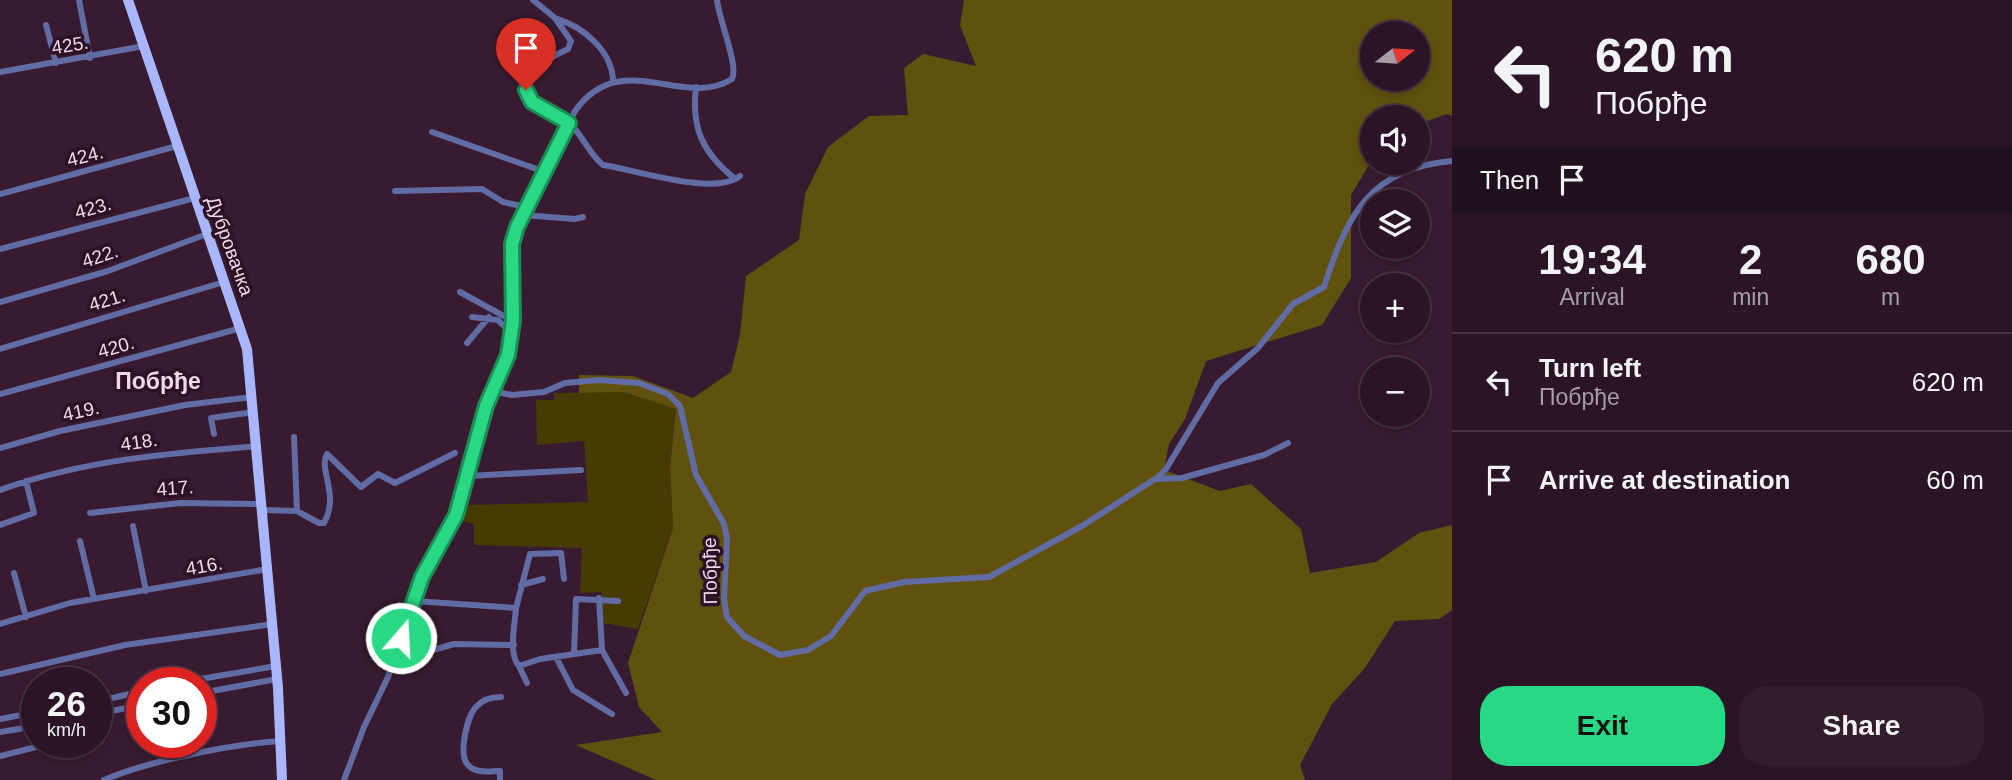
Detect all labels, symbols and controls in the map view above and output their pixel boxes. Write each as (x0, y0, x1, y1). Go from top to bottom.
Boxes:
pin (496, 18, 556, 90)
north arrow (1360, 21, 1430, 91)
map controls (1360, 21, 1430, 427)
icon: left (1480, 28, 1571, 119)
text: 620 m (1595, 28, 1734, 82)
icon: arrive (507, 29, 545, 67)
street label: 425. (50, 32, 90, 58)
text: Побрђе (1595, 85, 1708, 121)
button: sound (1360, 105, 1430, 175)
street label: 424. (65, 141, 105, 171)
icon: arrive (1553, 161, 1591, 199)
text: Then (1480, 165, 1539, 195)
button: layers (1360, 189, 1430, 259)
street label: 423. (72, 193, 114, 223)
street label: Дубровачка (202, 193, 258, 299)
text: 19:34 (1538, 236, 1646, 283)
text: 2 (1739, 236, 1762, 283)
text: 680 (1856, 236, 1926, 283)
street label: 422. (79, 240, 121, 272)
button: + (1360, 273, 1430, 343)
text: Arrival (1559, 284, 1625, 310)
text: min (1732, 284, 1769, 310)
text: m (1881, 284, 1900, 310)
street label: 421. (86, 285, 128, 315)
street label: 420. (95, 332, 137, 362)
text: Turn left (1539, 353, 1641, 383)
button: − (1360, 357, 1430, 427)
icon: left (1480, 363, 1518, 401)
text: 620 m (1912, 367, 1984, 397)
district label: Побрђе (115, 368, 201, 394)
text: Побрђе (1539, 384, 1620, 410)
street label: 419. (61, 397, 101, 425)
street label: 418. (119, 429, 159, 455)
icon: arrive (1480, 461, 1518, 499)
text: Arrive at destination (1539, 465, 1790, 495)
text: 60 m (1926, 465, 1984, 495)
street label: 417. (156, 476, 194, 500)
street label: Побрђе (699, 537, 721, 605)
street label: 416. (184, 552, 224, 580)
position arrow (364, 601, 438, 675)
speed limit sign: 30 (126, 667, 217, 758)
text: 26 (47, 684, 86, 723)
button: Exit (1480, 686, 1725, 766)
button: Share (1739, 686, 1984, 766)
text: km/h (47, 720, 86, 740)

